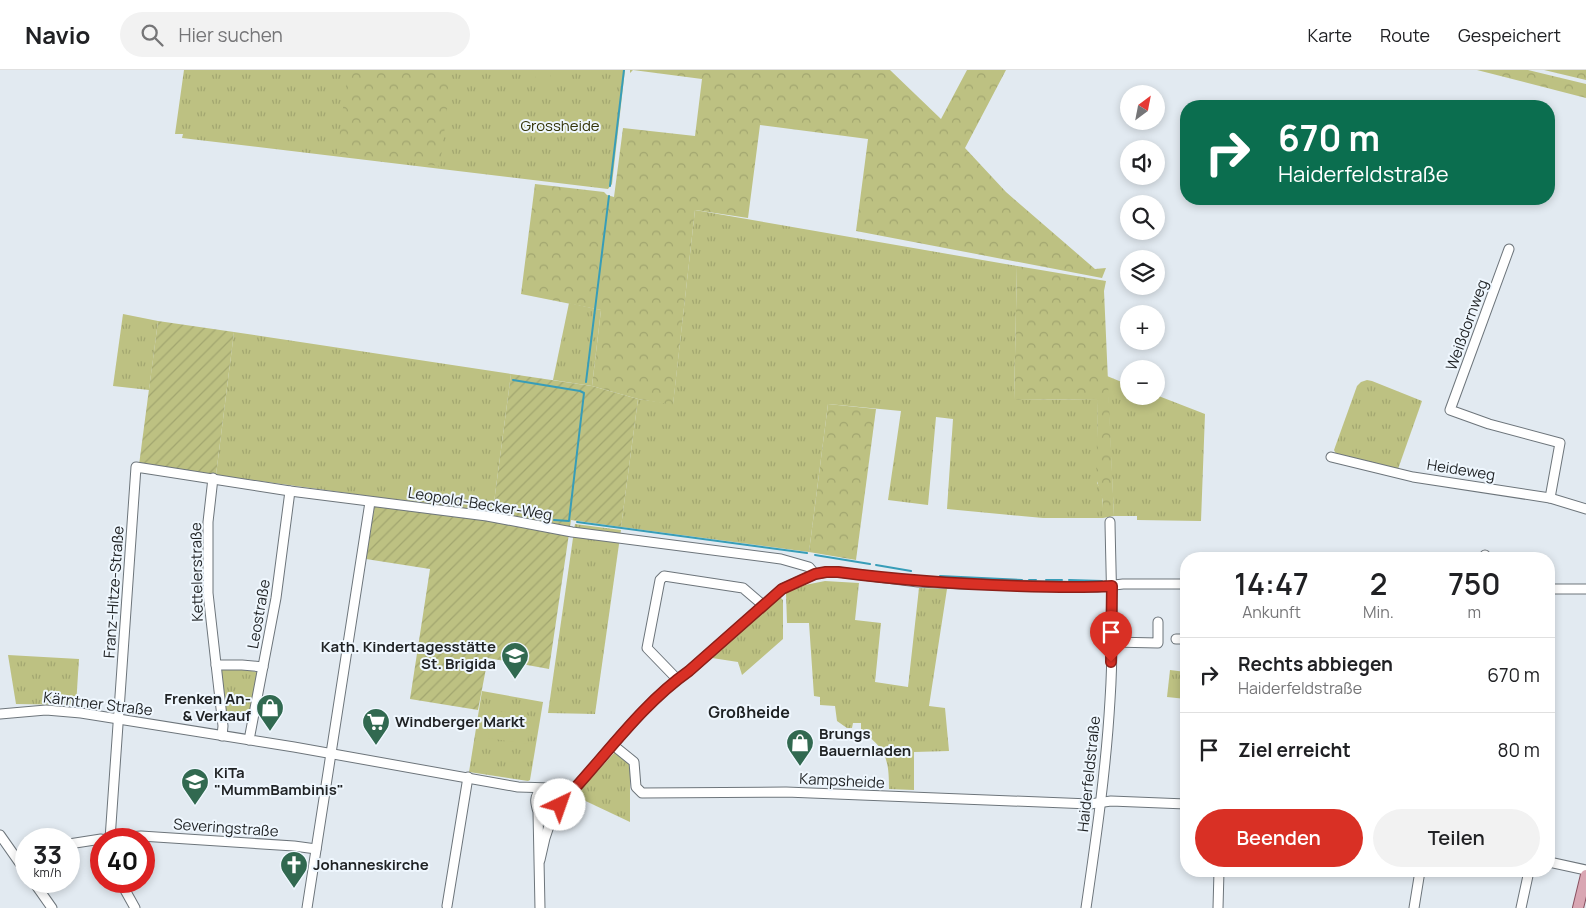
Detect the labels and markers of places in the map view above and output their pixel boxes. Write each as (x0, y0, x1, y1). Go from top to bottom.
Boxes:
pin (1090, 611, 1132, 662)
place label: Kath. Kindertagesstätte St. Brigida (321, 636, 496, 674)
school or university icon: Kath. Kindertagesstätte St. Brigida (500, 641, 530, 680)
place label: Frenken An- & Verkauf (164, 688, 251, 726)
shop icon: Frenken An- & Verkauf (255, 693, 285, 732)
supermarket icon: Windberger Markt (361, 707, 391, 746)
place label: Windberger Markt (395, 711, 525, 732)
place label: Brungs Bauernladen (819, 723, 911, 761)
shop icon: Brungs Bauernladen (785, 728, 815, 767)
place label: KiTa "MummBambinis" (214, 762, 344, 800)
school or university icon: KiTa "MummBambinis" (180, 767, 210, 806)
church icon: Johanneskirche (279, 850, 309, 889)
place label: Johanneskirche (313, 854, 429, 875)

